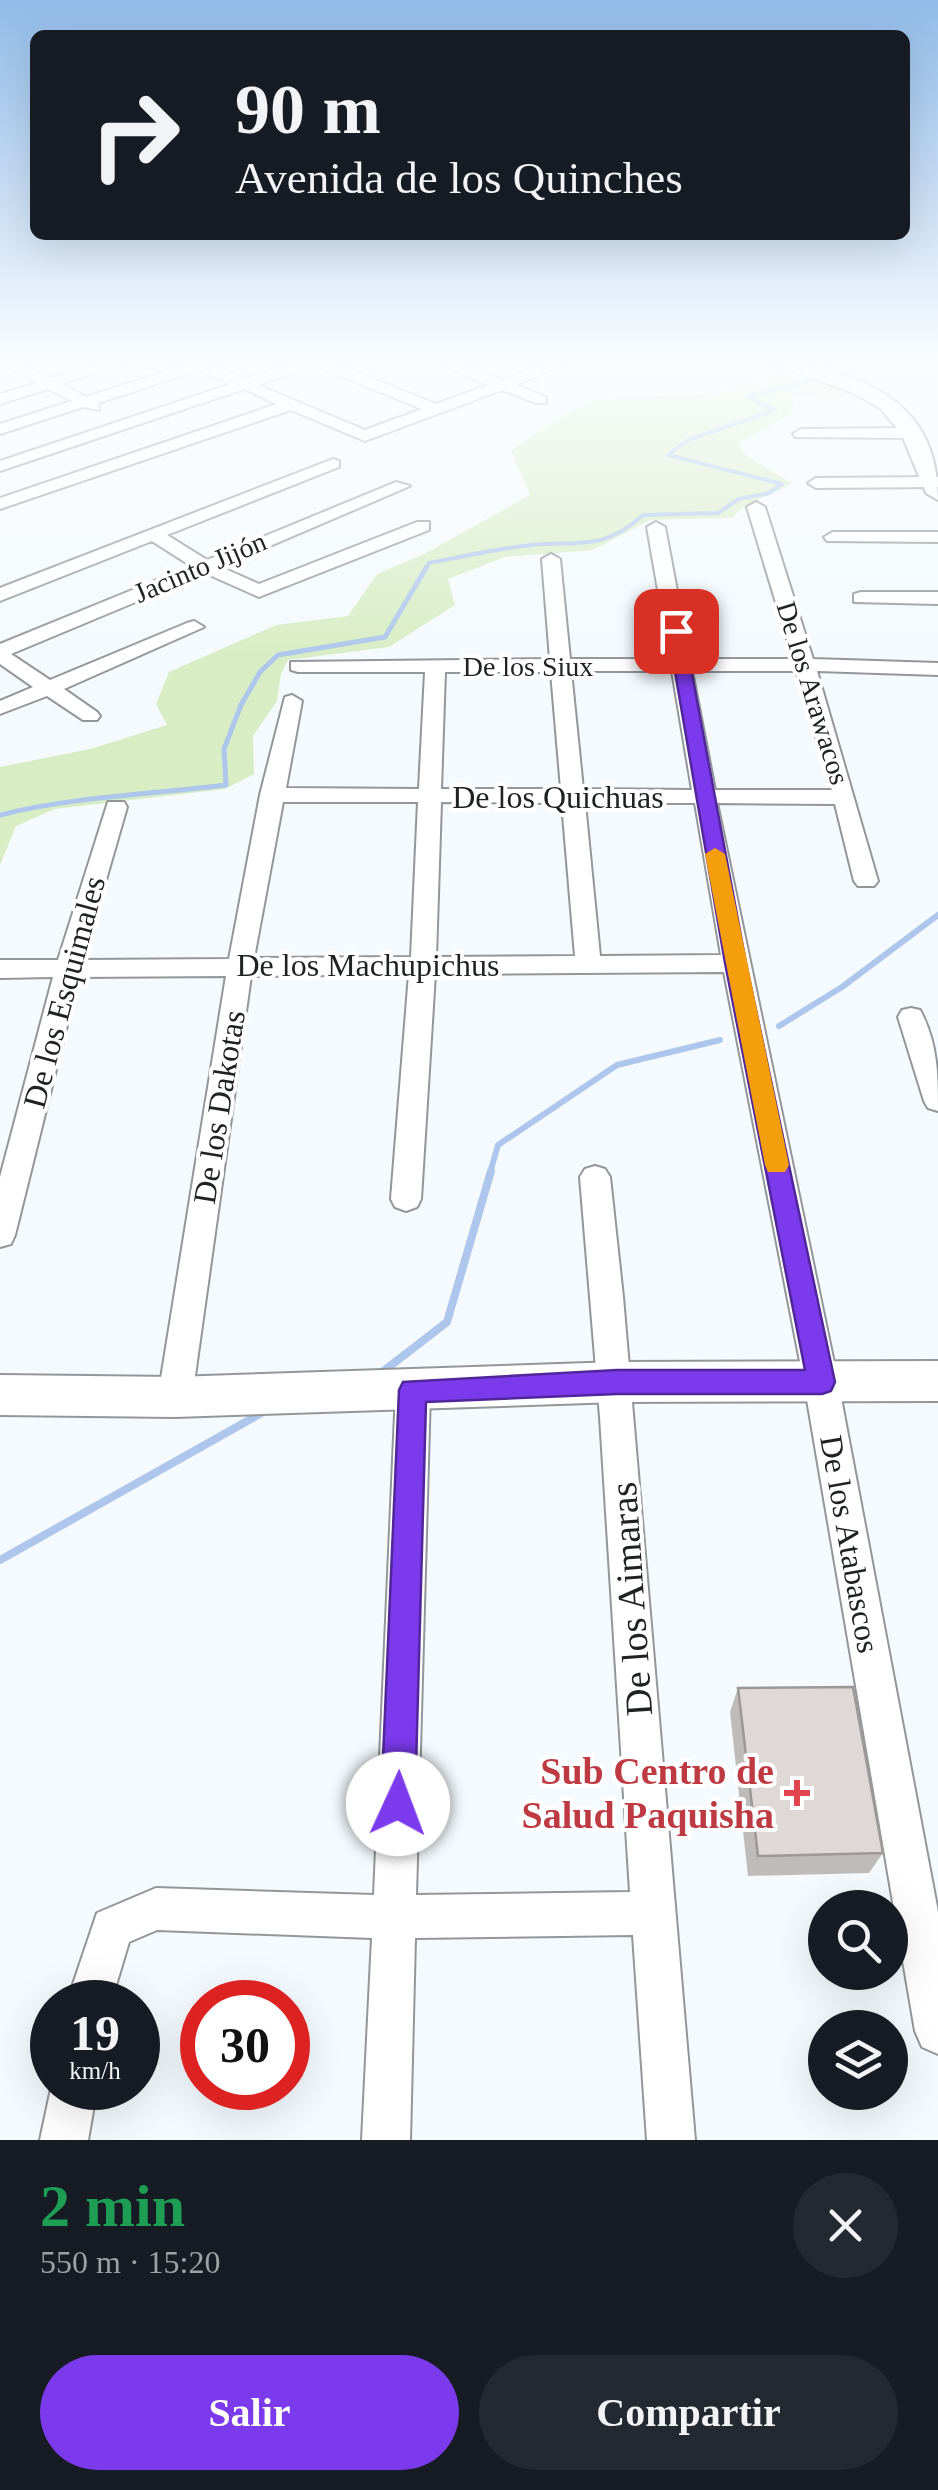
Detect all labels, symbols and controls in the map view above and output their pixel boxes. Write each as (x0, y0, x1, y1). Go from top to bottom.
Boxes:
icon: right (70, 70, 200, 200)
text: 90 m (235, 71, 381, 148)
text: Avenida de los Quinches (235, 153, 683, 203)
street label: Jacinto Jijón (129, 525, 271, 609)
pin (634, 589, 719, 674)
street label: De los Arawacos (770, 598, 856, 788)
icon: arrive (649, 604, 704, 659)
street label: De los Siux (463, 651, 593, 682)
street label: De los Quichuas (452, 779, 664, 815)
street label: De los Esquimales (16, 872, 112, 1112)
street label: De los Machupichus (236, 947, 500, 983)
street label: De los Dakotas (186, 1008, 252, 1206)
street label: De los Atabascos (813, 1432, 887, 1656)
street label: De los Aimaras (602, 1481, 660, 1717)
place label: Sub Centro de Salud Paquisha (522, 1750, 774, 1836)
position arrow (346, 1752, 450, 1856)
marker: Sub Centro de Salud Paquisha (784, 1780, 810, 1806)
map controls (808, 1890, 908, 2110)
button: search (808, 1890, 908, 1990)
speed limit sign: 30 (180, 1980, 310, 2110)
text: 19 (70, 2005, 120, 2061)
button: layers (808, 2010, 908, 2110)
text: km/h (69, 2057, 121, 2084)
text: 2 min (40, 2173, 185, 2239)
button: close (793, 2173, 898, 2278)
text: 550 m · 15:20 (40, 2244, 220, 2280)
button: Salir (40, 2355, 459, 2470)
button: Compartir (479, 2355, 898, 2470)

